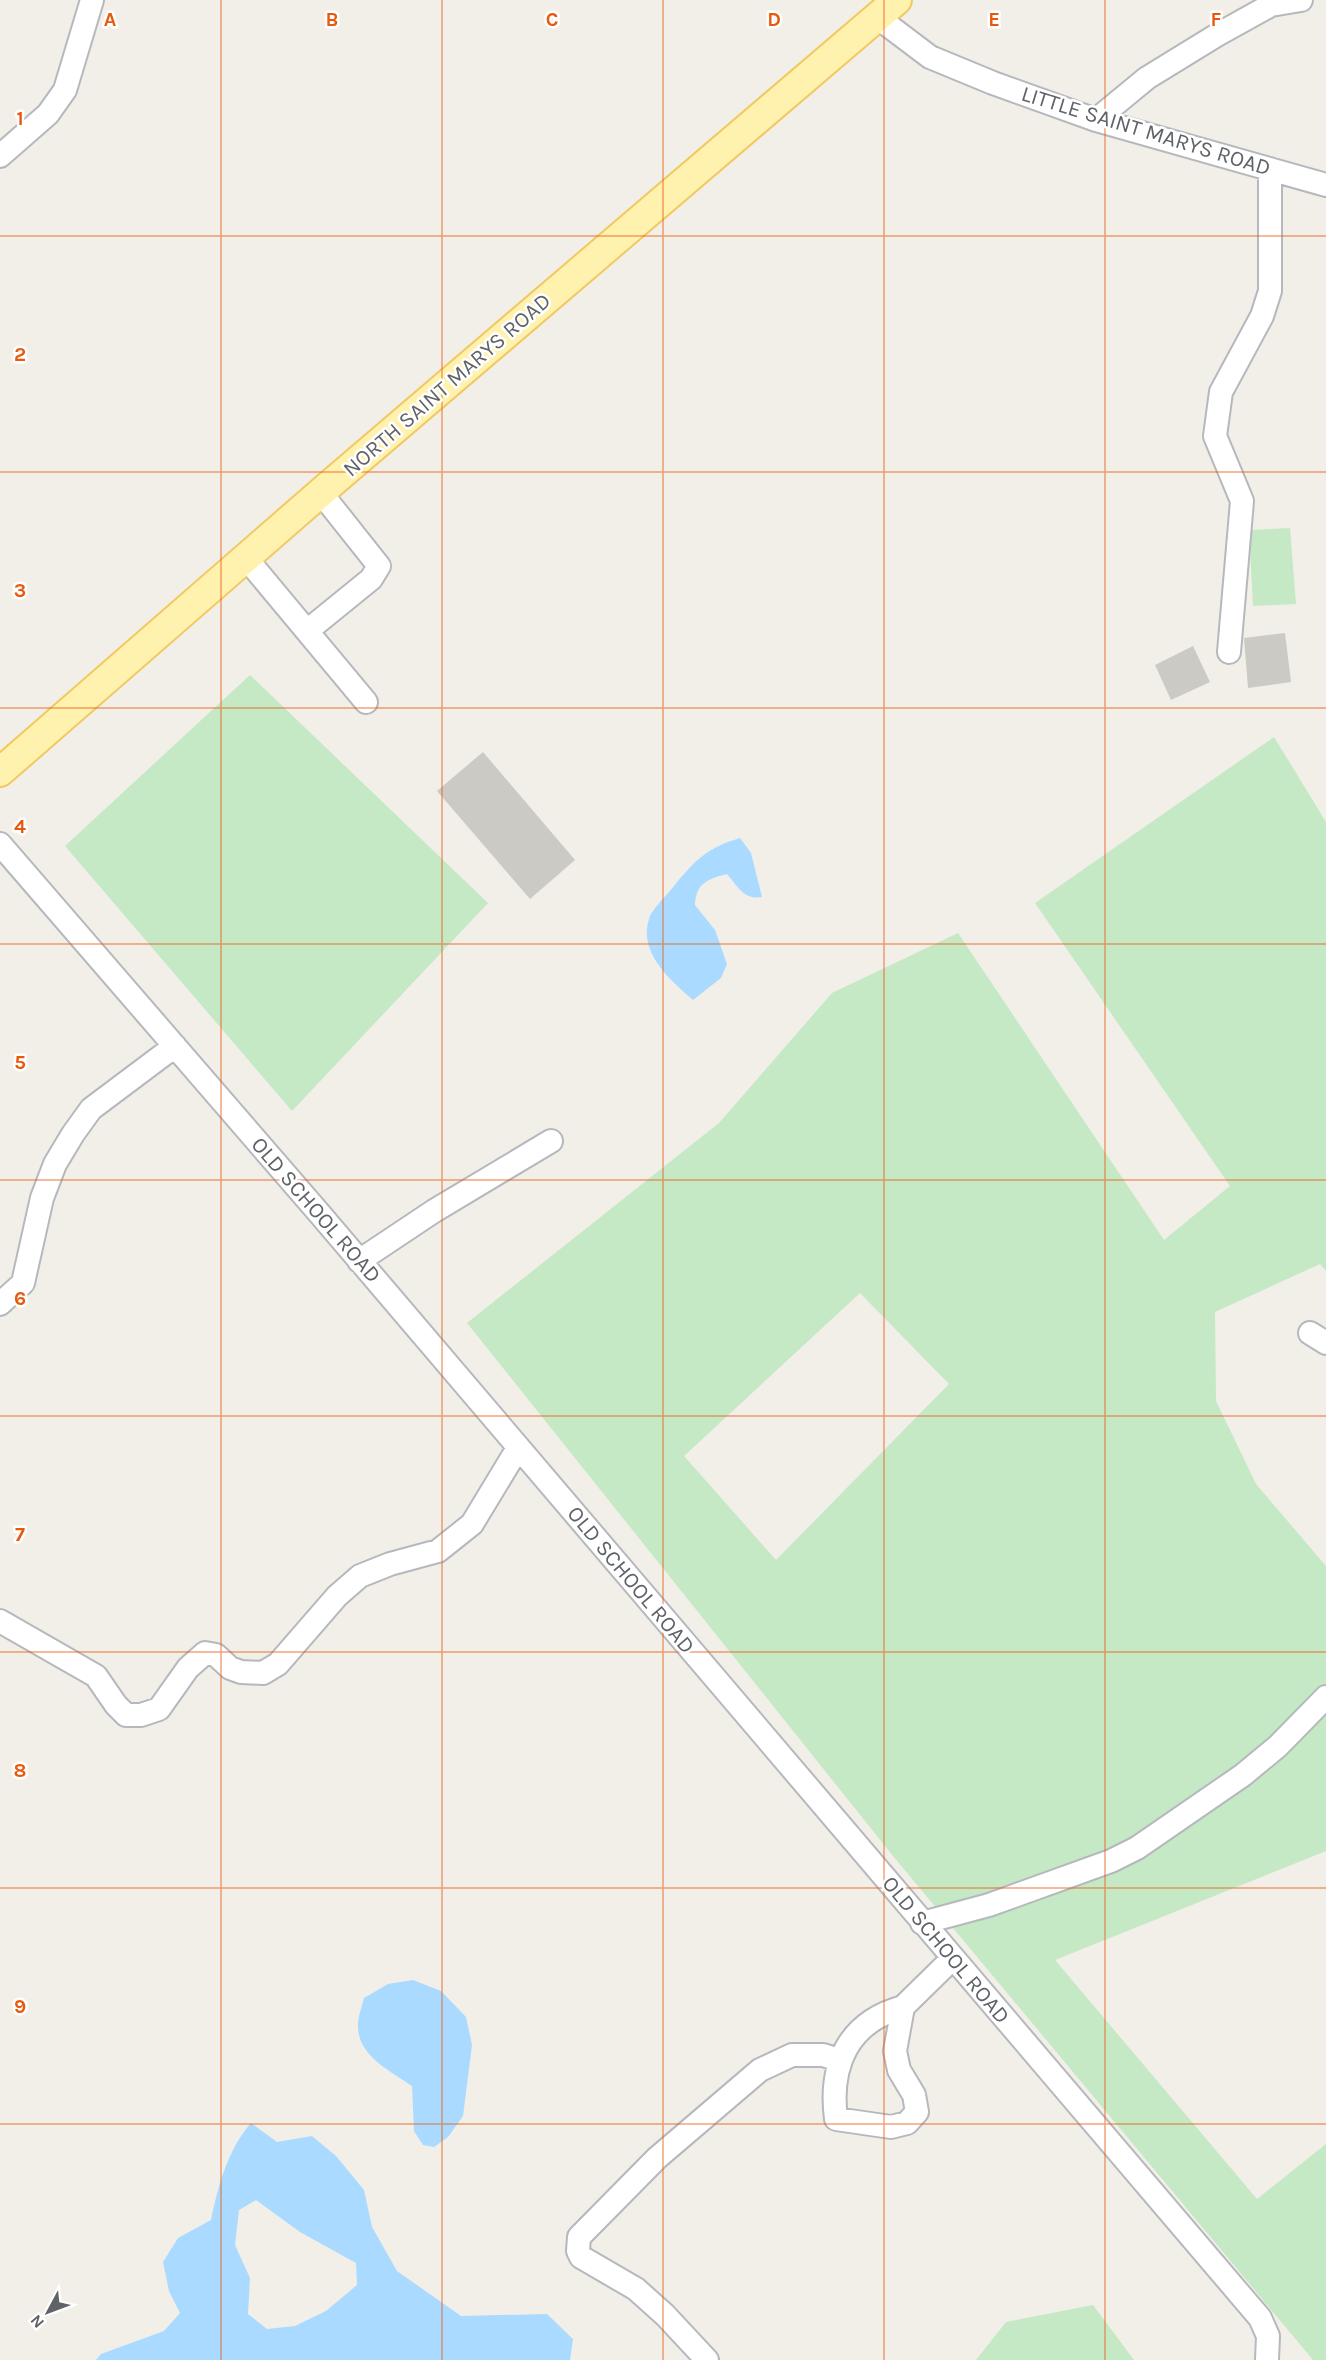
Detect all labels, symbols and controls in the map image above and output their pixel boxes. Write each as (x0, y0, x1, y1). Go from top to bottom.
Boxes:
text: A (104, 8, 117, 31)
text: B (326, 8, 338, 31)
text: C (546, 8, 558, 31)
text: D (767, 8, 781, 31)
text: E (988, 8, 1000, 31)
text: F (1211, 8, 1222, 31)
street label: LITTLE SAINT MARYS ROAD (1018, 81, 1274, 181)
text: 1 (16, 107, 24, 130)
street label: NORTH SAINT MARYS ROAD (338, 288, 556, 482)
text: 2 (14, 343, 26, 366)
text: 3 (14, 579, 26, 602)
text: 4 (14, 815, 26, 838)
text: 5 (14, 1051, 26, 1074)
street label: OLD SCHOOL ROAD (246, 1132, 386, 1288)
text: 6 (14, 1287, 26, 1310)
street label: OLD SCHOOL ROAD (562, 1501, 700, 1659)
text: 7 (15, 1523, 25, 1546)
text: 8 (14, 1759, 26, 1782)
street label: OLD SCHOOL ROAD (877, 1871, 1015, 2029)
text: 9 (14, 1995, 26, 2018)
north arrow (18, 2282, 78, 2342)
text: N (26, 2311, 48, 2332)

